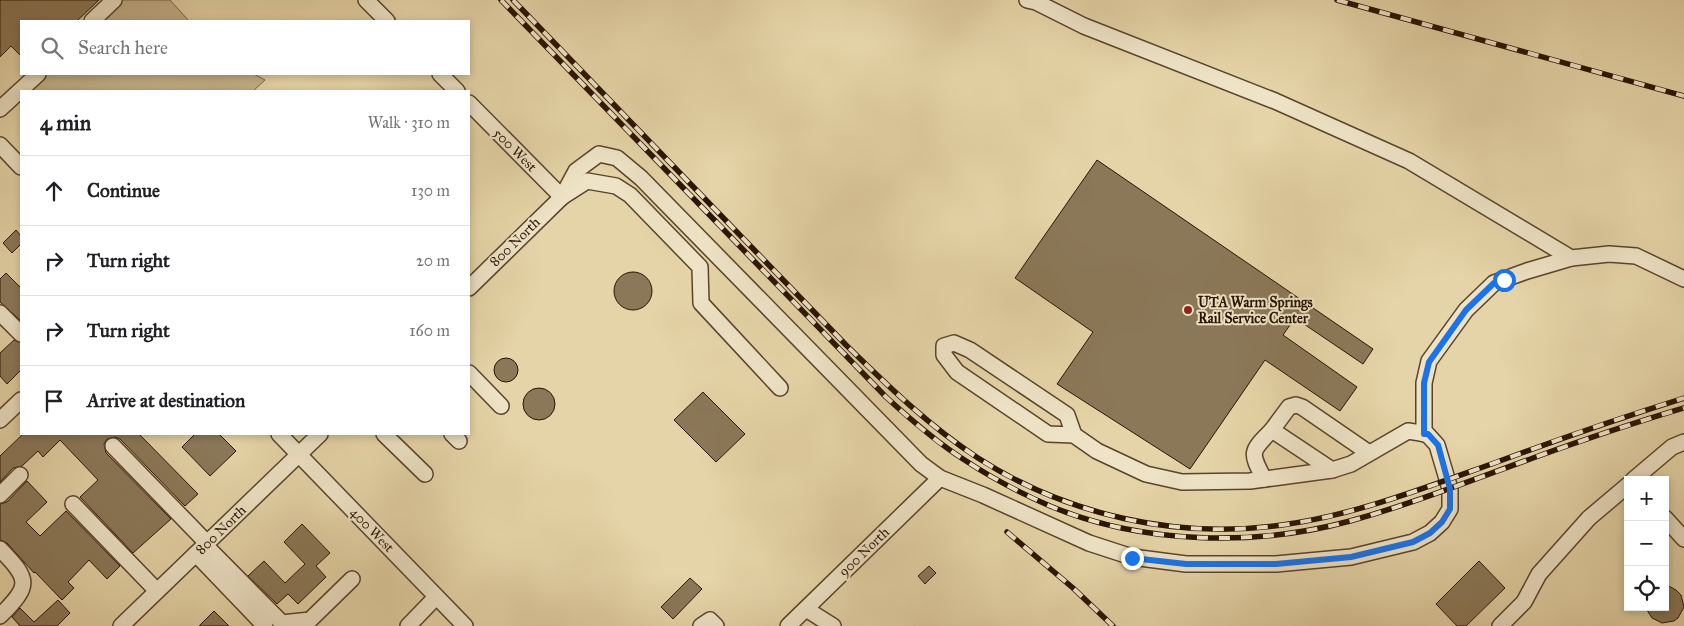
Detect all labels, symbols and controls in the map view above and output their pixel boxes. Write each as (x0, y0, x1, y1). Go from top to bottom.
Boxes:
search box (20, 20, 470, 75)
icon: search (38, 34, 66, 62)
text: Search here (78, 36, 168, 59)
text: 4 min (40, 110, 91, 136)
text: Walk · 310 m (368, 113, 450, 132)
street label: 500 West (490, 125, 540, 175)
icon: ahead (40, 177, 68, 205)
text: Continue (87, 179, 160, 202)
text: 130 m (411, 181, 450, 200)
street label: 800 North (486, 214, 544, 270)
icon: right (40, 247, 68, 275)
text: Turn right (87, 249, 170, 272)
text: 20 m (416, 251, 450, 270)
route start (1493, 269, 1516, 292)
place label: UTA Warm Springs Rail Service Center (1198, 294, 1313, 327)
marker: UTA Warm Springs Rail Service Center (1182, 304, 1194, 316)
icon: right (40, 317, 68, 345)
text: Turn right (87, 319, 170, 342)
text: 160 m (409, 321, 450, 340)
icon: arrive (40, 387, 68, 415)
text: Arrive at destination (87, 389, 245, 412)
map controls (1624, 476, 1669, 611)
button: + (1624, 476, 1669, 521)
street label: 800 North (192, 502, 250, 558)
street label: 400 West (347, 504, 397, 556)
button: − (1624, 521, 1669, 566)
street label: 900 North (835, 524, 893, 580)
route end (1121, 547, 1144, 570)
button: locate (1624, 566, 1669, 611)

